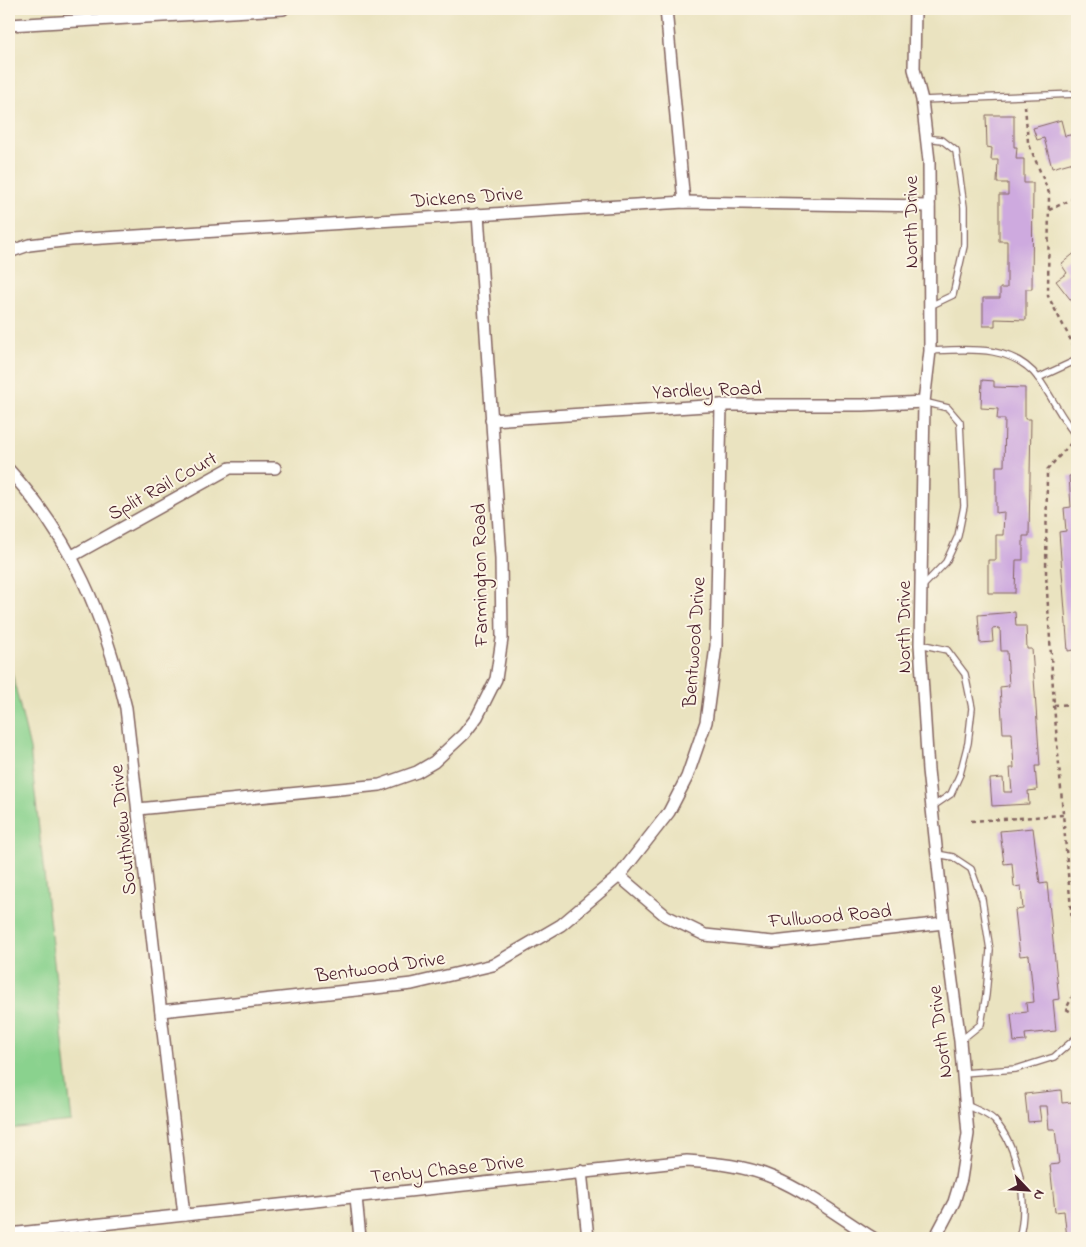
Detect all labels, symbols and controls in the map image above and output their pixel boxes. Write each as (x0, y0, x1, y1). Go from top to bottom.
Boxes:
street label: North Drive (898, 175, 927, 269)
street label: Dickens Drive (409, 180, 524, 217)
street label: Yardley Road (652, 375, 762, 408)
street label: Split Rail Court (103, 445, 224, 529)
street label: Farmington Road (466, 503, 498, 648)
street label: Bentwood Drive (676, 576, 715, 709)
street label: North Drive (891, 580, 920, 674)
street label: Southview Drive (103, 763, 146, 896)
street label: Fullwood Road (767, 898, 893, 937)
street label: Bentwood Drive (313, 945, 447, 992)
street label: North Drive (921, 984, 962, 1080)
street label: Tenby Chase Drive (369, 1148, 525, 1193)
north arrow (1004, 1164, 1054, 1214)
text: N (1027, 1186, 1050, 1204)

